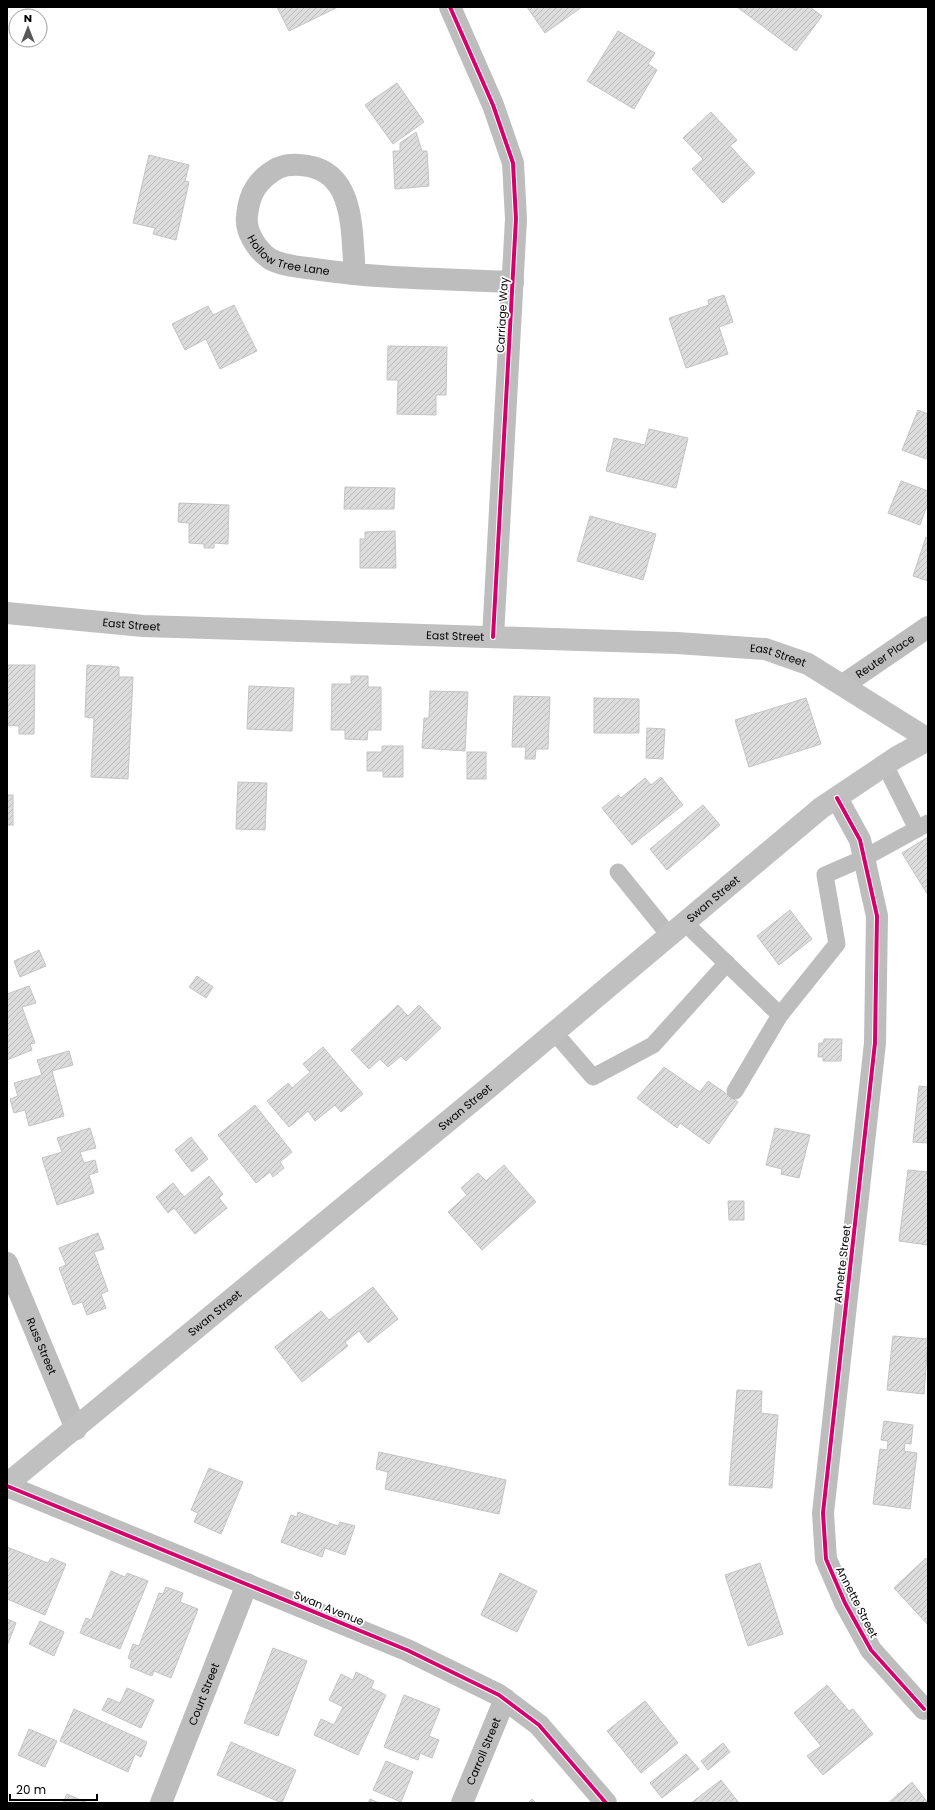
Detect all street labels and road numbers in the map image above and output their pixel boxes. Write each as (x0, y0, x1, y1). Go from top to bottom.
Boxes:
street label: Hollow Tree Lane (243, 232, 331, 279)
street label: Carriage Way (492, 276, 512, 353)
street label: East Street (102, 614, 161, 635)
street label: East Street (426, 627, 484, 645)
street label: Reuter Place (852, 630, 918, 682)
street label: East Street (749, 640, 808, 671)
street label: Swan Street (683, 872, 743, 926)
street label: Swan Street (435, 1080, 495, 1134)
street label: Annette Street (829, 1224, 855, 1304)
street label: Swan Street (184, 1286, 245, 1340)
street label: Russ Street (23, 1315, 61, 1377)
street label: Annette Street (832, 1563, 882, 1641)
street label: Swan Avenue (292, 1587, 367, 1629)
street label: Court Street (184, 1660, 223, 1728)
street label: Carroll Street (462, 1715, 505, 1788)

